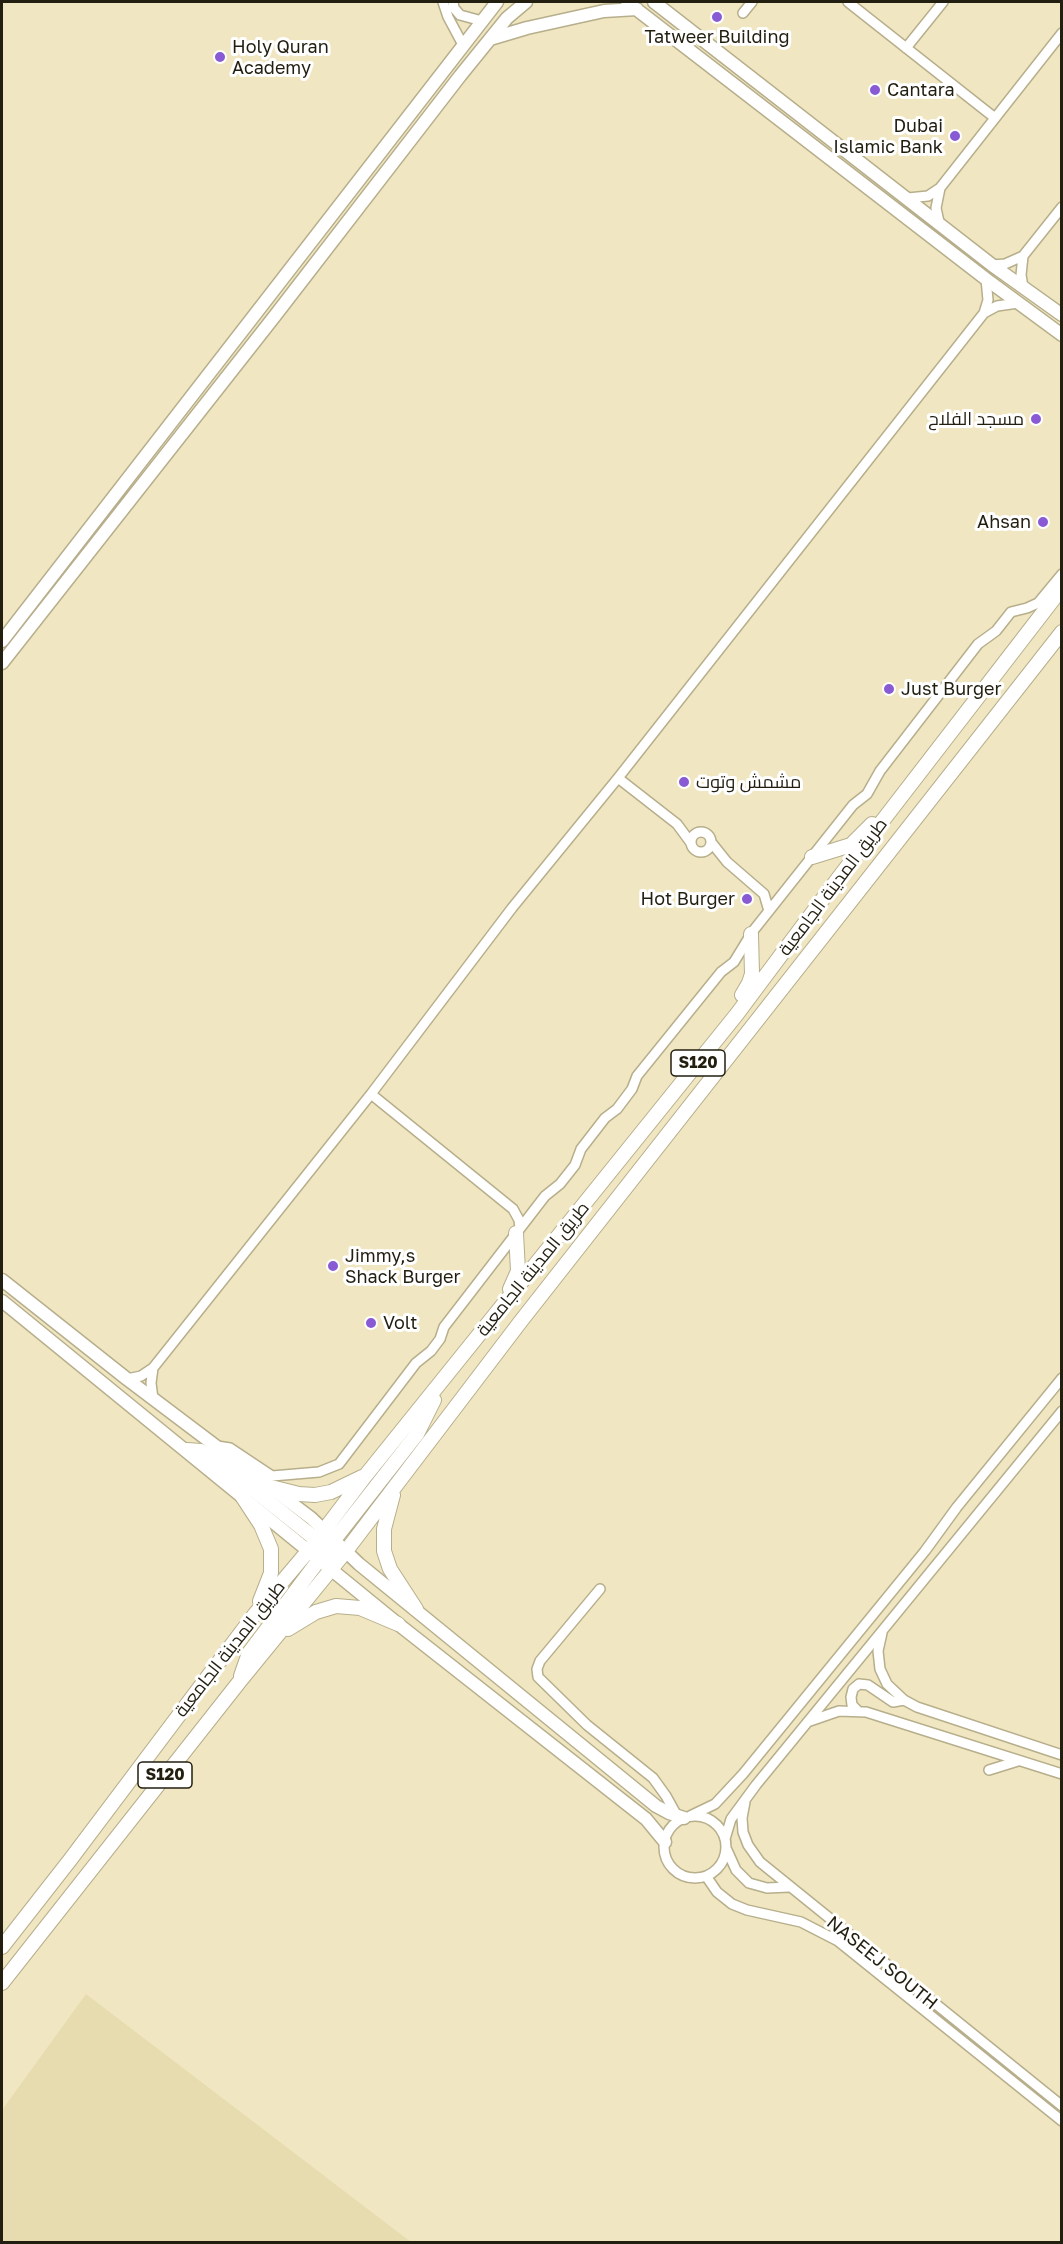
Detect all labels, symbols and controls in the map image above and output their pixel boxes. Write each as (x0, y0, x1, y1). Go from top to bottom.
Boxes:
marker: Tatweer Building (710, 10, 724, 24)
place label: Tatweer Building (644, 26, 790, 48)
place label: Holy Quran Academy (232, 36, 329, 78)
marker: Holy Quran Academy (213, 50, 227, 64)
place label: Cantara (887, 79, 955, 101)
marker: Cantara (868, 83, 882, 97)
place label: Dubai Islamic Bank (833, 115, 943, 158)
marker: Dubai Islamic Bank (948, 129, 962, 143)
place label: مسجد الفلاح (928, 408, 1024, 430)
marker: مسجد الفلاح (1029, 412, 1043, 426)
place label: Ahsan (977, 511, 1031, 533)
marker: Ahsan (1036, 515, 1050, 529)
place label: Just Burger (901, 678, 1001, 700)
marker: Just Burger (882, 682, 896, 696)
place label: مشمش وتوت (696, 771, 801, 793)
marker: مشمش وتوت (677, 775, 691, 789)
street label: طريق المدينة الجامعية (774, 814, 892, 960)
place label: Hot Burger (641, 888, 735, 910)
marker: Hot Burger (740, 892, 754, 906)
road number: S120 (671, 1050, 725, 1076)
street label: طريق المدينة الجامعية (472, 1197, 594, 1341)
place label: Jimmy,s Shack Burger (345, 1245, 461, 1288)
marker: Jimmy,s Shack Burger (326, 1259, 340, 1273)
place label: Volt (383, 1312, 417, 1334)
marker: Volt (364, 1316, 378, 1330)
street label: طريق المدينة الجامعية (170, 1577, 290, 1721)
road number: S120 (138, 1762, 192, 1788)
street label: NASEEJ SOUTH (822, 1912, 942, 2014)

